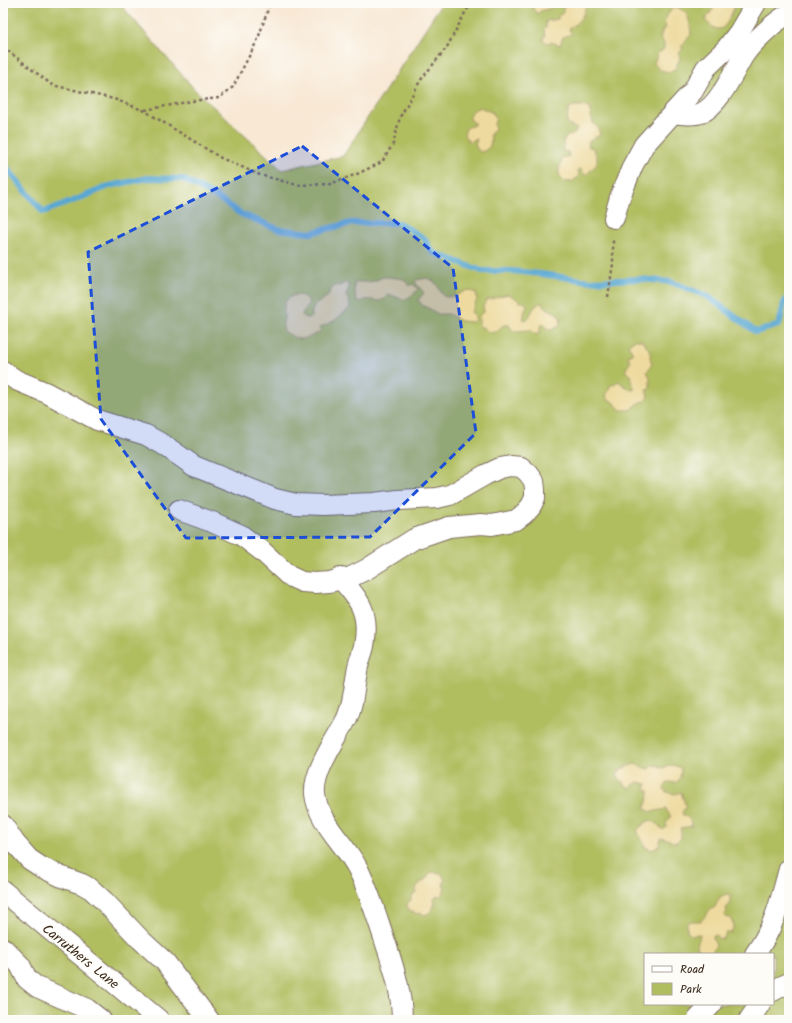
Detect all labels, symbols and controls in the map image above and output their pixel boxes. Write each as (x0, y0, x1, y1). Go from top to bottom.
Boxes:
street label: Carruthers Lane (37, 919, 124, 995)
legend (644, 953, 774, 1005)
text: Road (680, 960, 705, 979)
text: Park (680, 980, 702, 999)

